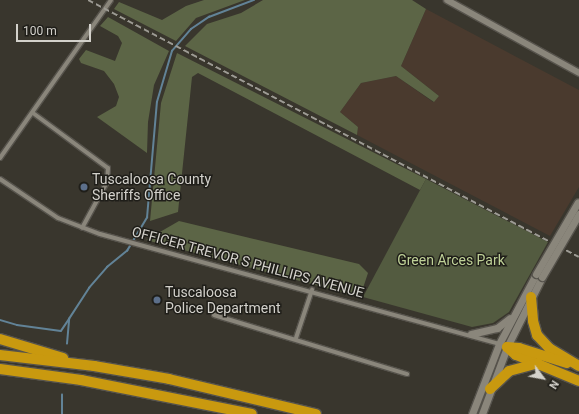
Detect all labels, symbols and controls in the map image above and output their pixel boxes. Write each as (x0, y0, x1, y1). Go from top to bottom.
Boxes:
scale bar (18, 16, 93, 42)
text: 100 m (23, 24, 57, 38)
place label: Tuscaloosa County Sheriffs Office (92, 171, 211, 204)
marker: Tuscaloosa County Sheriffs Office (79, 182, 89, 192)
street label: OFFICER TREVOR S PHILLIPS AVENUE (130, 223, 366, 301)
park label: Green Arces Park (397, 252, 505, 268)
place label: Tuscaloosa Police Department (165, 284, 281, 316)
marker: Tuscaloosa Police Department (152, 295, 162, 305)
north arrow (523, 358, 563, 398)
text: N (546, 378, 561, 391)

